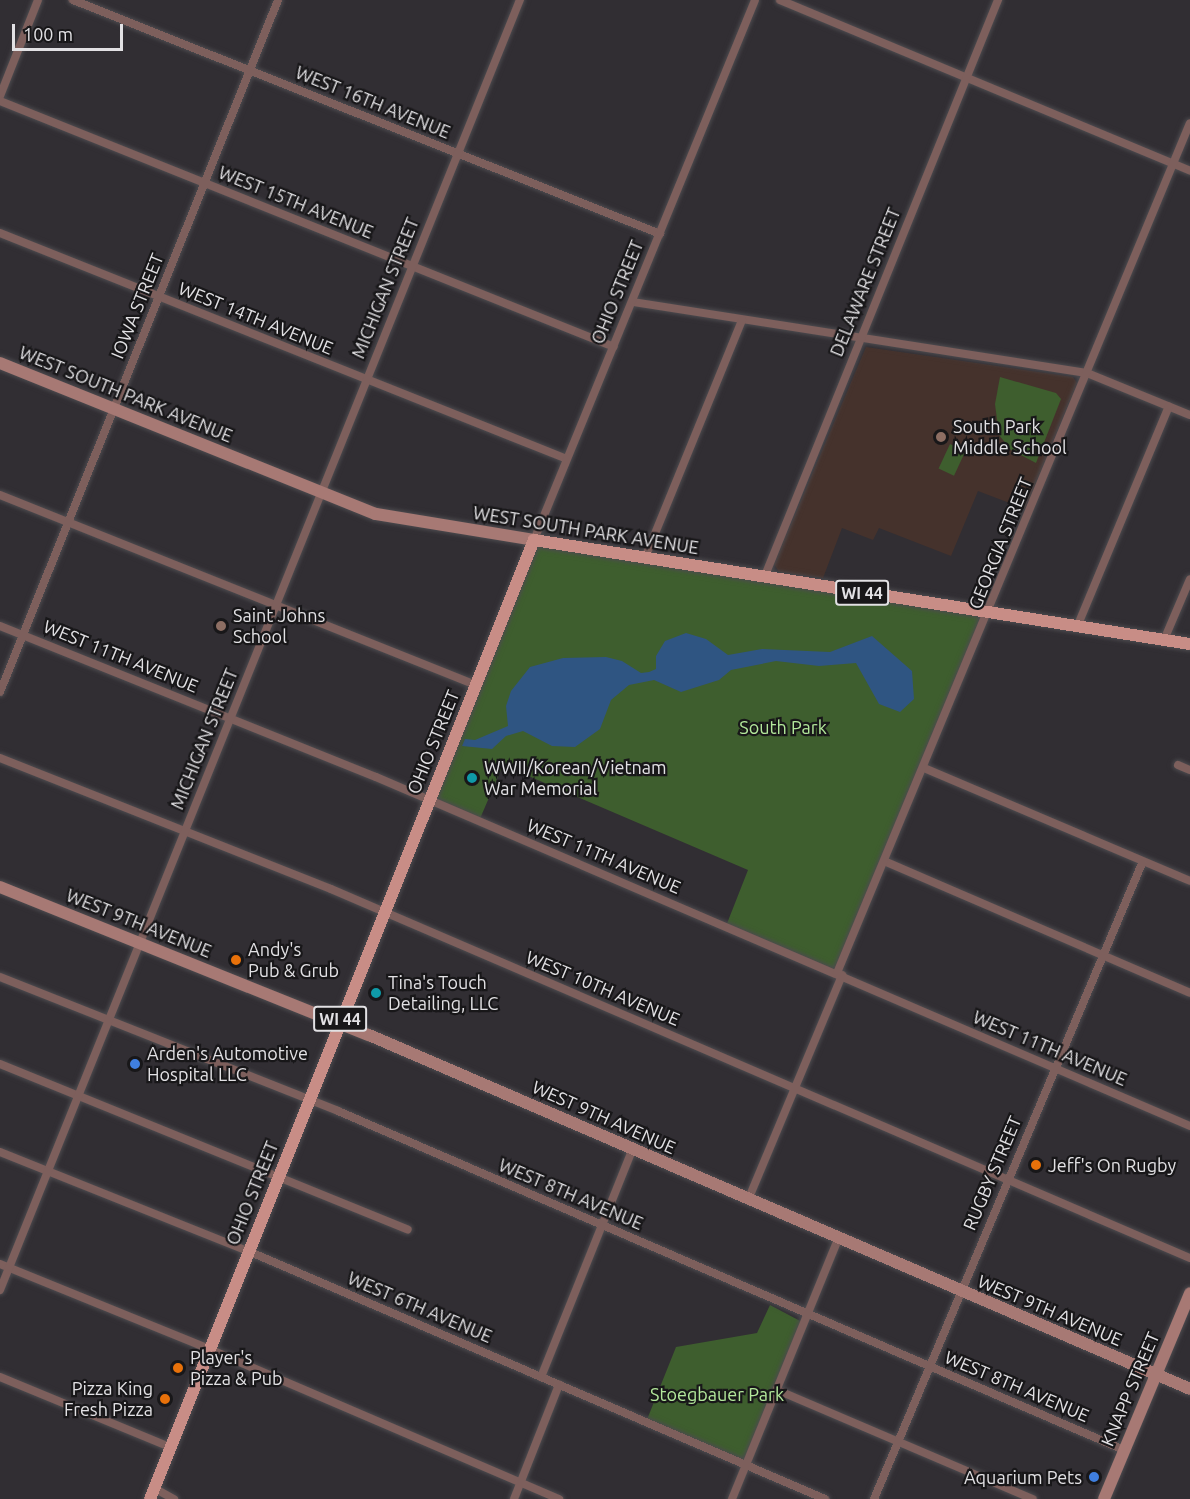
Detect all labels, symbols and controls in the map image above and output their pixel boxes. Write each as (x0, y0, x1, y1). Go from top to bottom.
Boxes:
scale bar (15, 12, 126, 50)
text: 100 m (23, 24, 73, 44)
street label: WEST 16TH AVENUE (293, 61, 453, 143)
street label: WEST 15TH AVENUE (216, 161, 376, 243)
street label: DELAWARE STREET (825, 205, 905, 359)
street label: MICHIGAN STREET (347, 214, 423, 362)
street label: OHIO STREET (586, 237, 648, 347)
street label: IOWA STREET (106, 250, 168, 362)
street label: WEST 14TH AVENUE (176, 277, 336, 359)
street label: WEST SOUTH PARK AVENUE (16, 341, 236, 447)
place label: South Park Middle School (953, 416, 1067, 458)
marker: South Park Middle School (934, 430, 948, 444)
street label: GEORGIA STREET (964, 474, 1036, 612)
street label: WEST SOUTH PARK AVENUE (472, 501, 700, 559)
road number: WI 44 (835, 580, 889, 606)
place label: Saint Johns School (233, 605, 325, 648)
street label: WEST 11TH AVENUE (41, 615, 201, 697)
marker: Saint Johns School (214, 619, 228, 633)
street label: MICHIGAN STREET (166, 665, 242, 813)
street label: OHIO STREET (402, 687, 464, 797)
park label: South Park (739, 716, 827, 738)
place label: WWII/Korean/Vietnam War Memorial (484, 757, 667, 800)
marker: WWII/Korean/Vietnam War Memorial (465, 771, 479, 785)
street label: WEST 11TH AVENUE (524, 814, 684, 898)
street label: WEST 9TH AVENUE (63, 884, 215, 962)
place label: Andy's Pub & Grub (248, 939, 339, 982)
street label: WEST 10TH AVENUE (523, 946, 683, 1030)
marker: Andy's Pub & Grub (229, 953, 243, 967)
place label: Tina's Touch Detailing, LLC (388, 972, 498, 1014)
marker: Tina's Touch Detailing, LLC (369, 986, 383, 1000)
road number: WI 44 (313, 1006, 367, 1032)
street label: WEST 11TH AVENUE (970, 1006, 1130, 1090)
place label: Arden's Automotive Hospital LLC (147, 1043, 308, 1086)
marker: Arden's Automotive Hospital LLC (128, 1057, 142, 1071)
street label: WEST 9TH AVENUE (529, 1076, 679, 1158)
street label: RUGBY STREET (958, 1113, 1026, 1233)
street label: OHIO STREET (221, 1138, 283, 1248)
street label: WEST 8TH AVENUE (496, 1154, 646, 1234)
place label: Jeff's On Rugby (1048, 1154, 1176, 1176)
marker: Jeff's On Rugby (1029, 1158, 1043, 1172)
street label: WEST 6TH AVENUE (345, 1267, 495, 1347)
street label: WEST 9TH AVENUE (975, 1270, 1125, 1350)
street label: KNAPP STREET (1096, 1329, 1164, 1449)
street label: WEST 8TH AVENUE (942, 1346, 1092, 1426)
place label: Player's Pizza & Pub (190, 1347, 283, 1390)
marker: Player's Pizza & Pub (171, 1361, 185, 1375)
place label: Pizza King Fresh Pizza (64, 1378, 153, 1420)
park label: Stoegbauer Park (650, 1383, 784, 1405)
marker: Pizza King Fresh Pizza (158, 1392, 172, 1406)
place label: Aquarium Pets (964, 1466, 1082, 1488)
marker: Aquarium Pets (1087, 1470, 1101, 1484)

